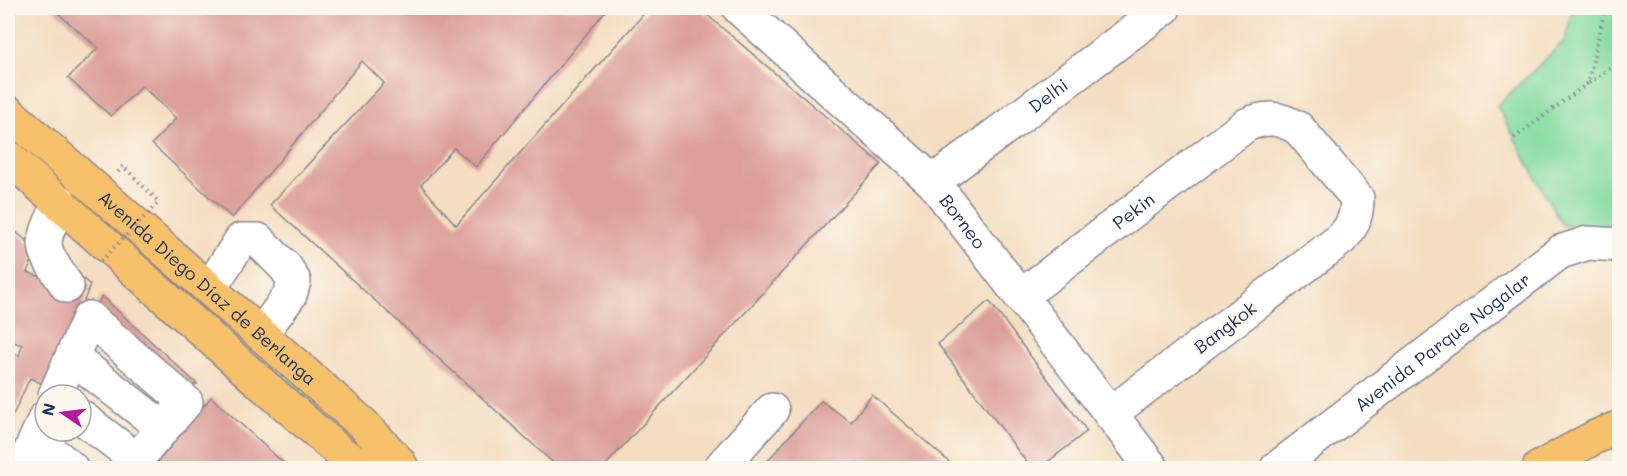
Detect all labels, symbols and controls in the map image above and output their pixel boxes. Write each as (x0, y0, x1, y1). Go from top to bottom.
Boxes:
street label: Delhi (1023, 73, 1073, 118)
street label: Avenida Diego Díaz de Berlanga (93, 185, 322, 390)
street label: Pekin (1107, 187, 1159, 235)
street label: Borneo (934, 189, 992, 254)
street label: Avenida Parque Nogalar (1349, 267, 1535, 417)
street label: Bangkok (1189, 296, 1261, 358)
north arrow (33, 383, 93, 443)
text: N (36, 401, 60, 418)

